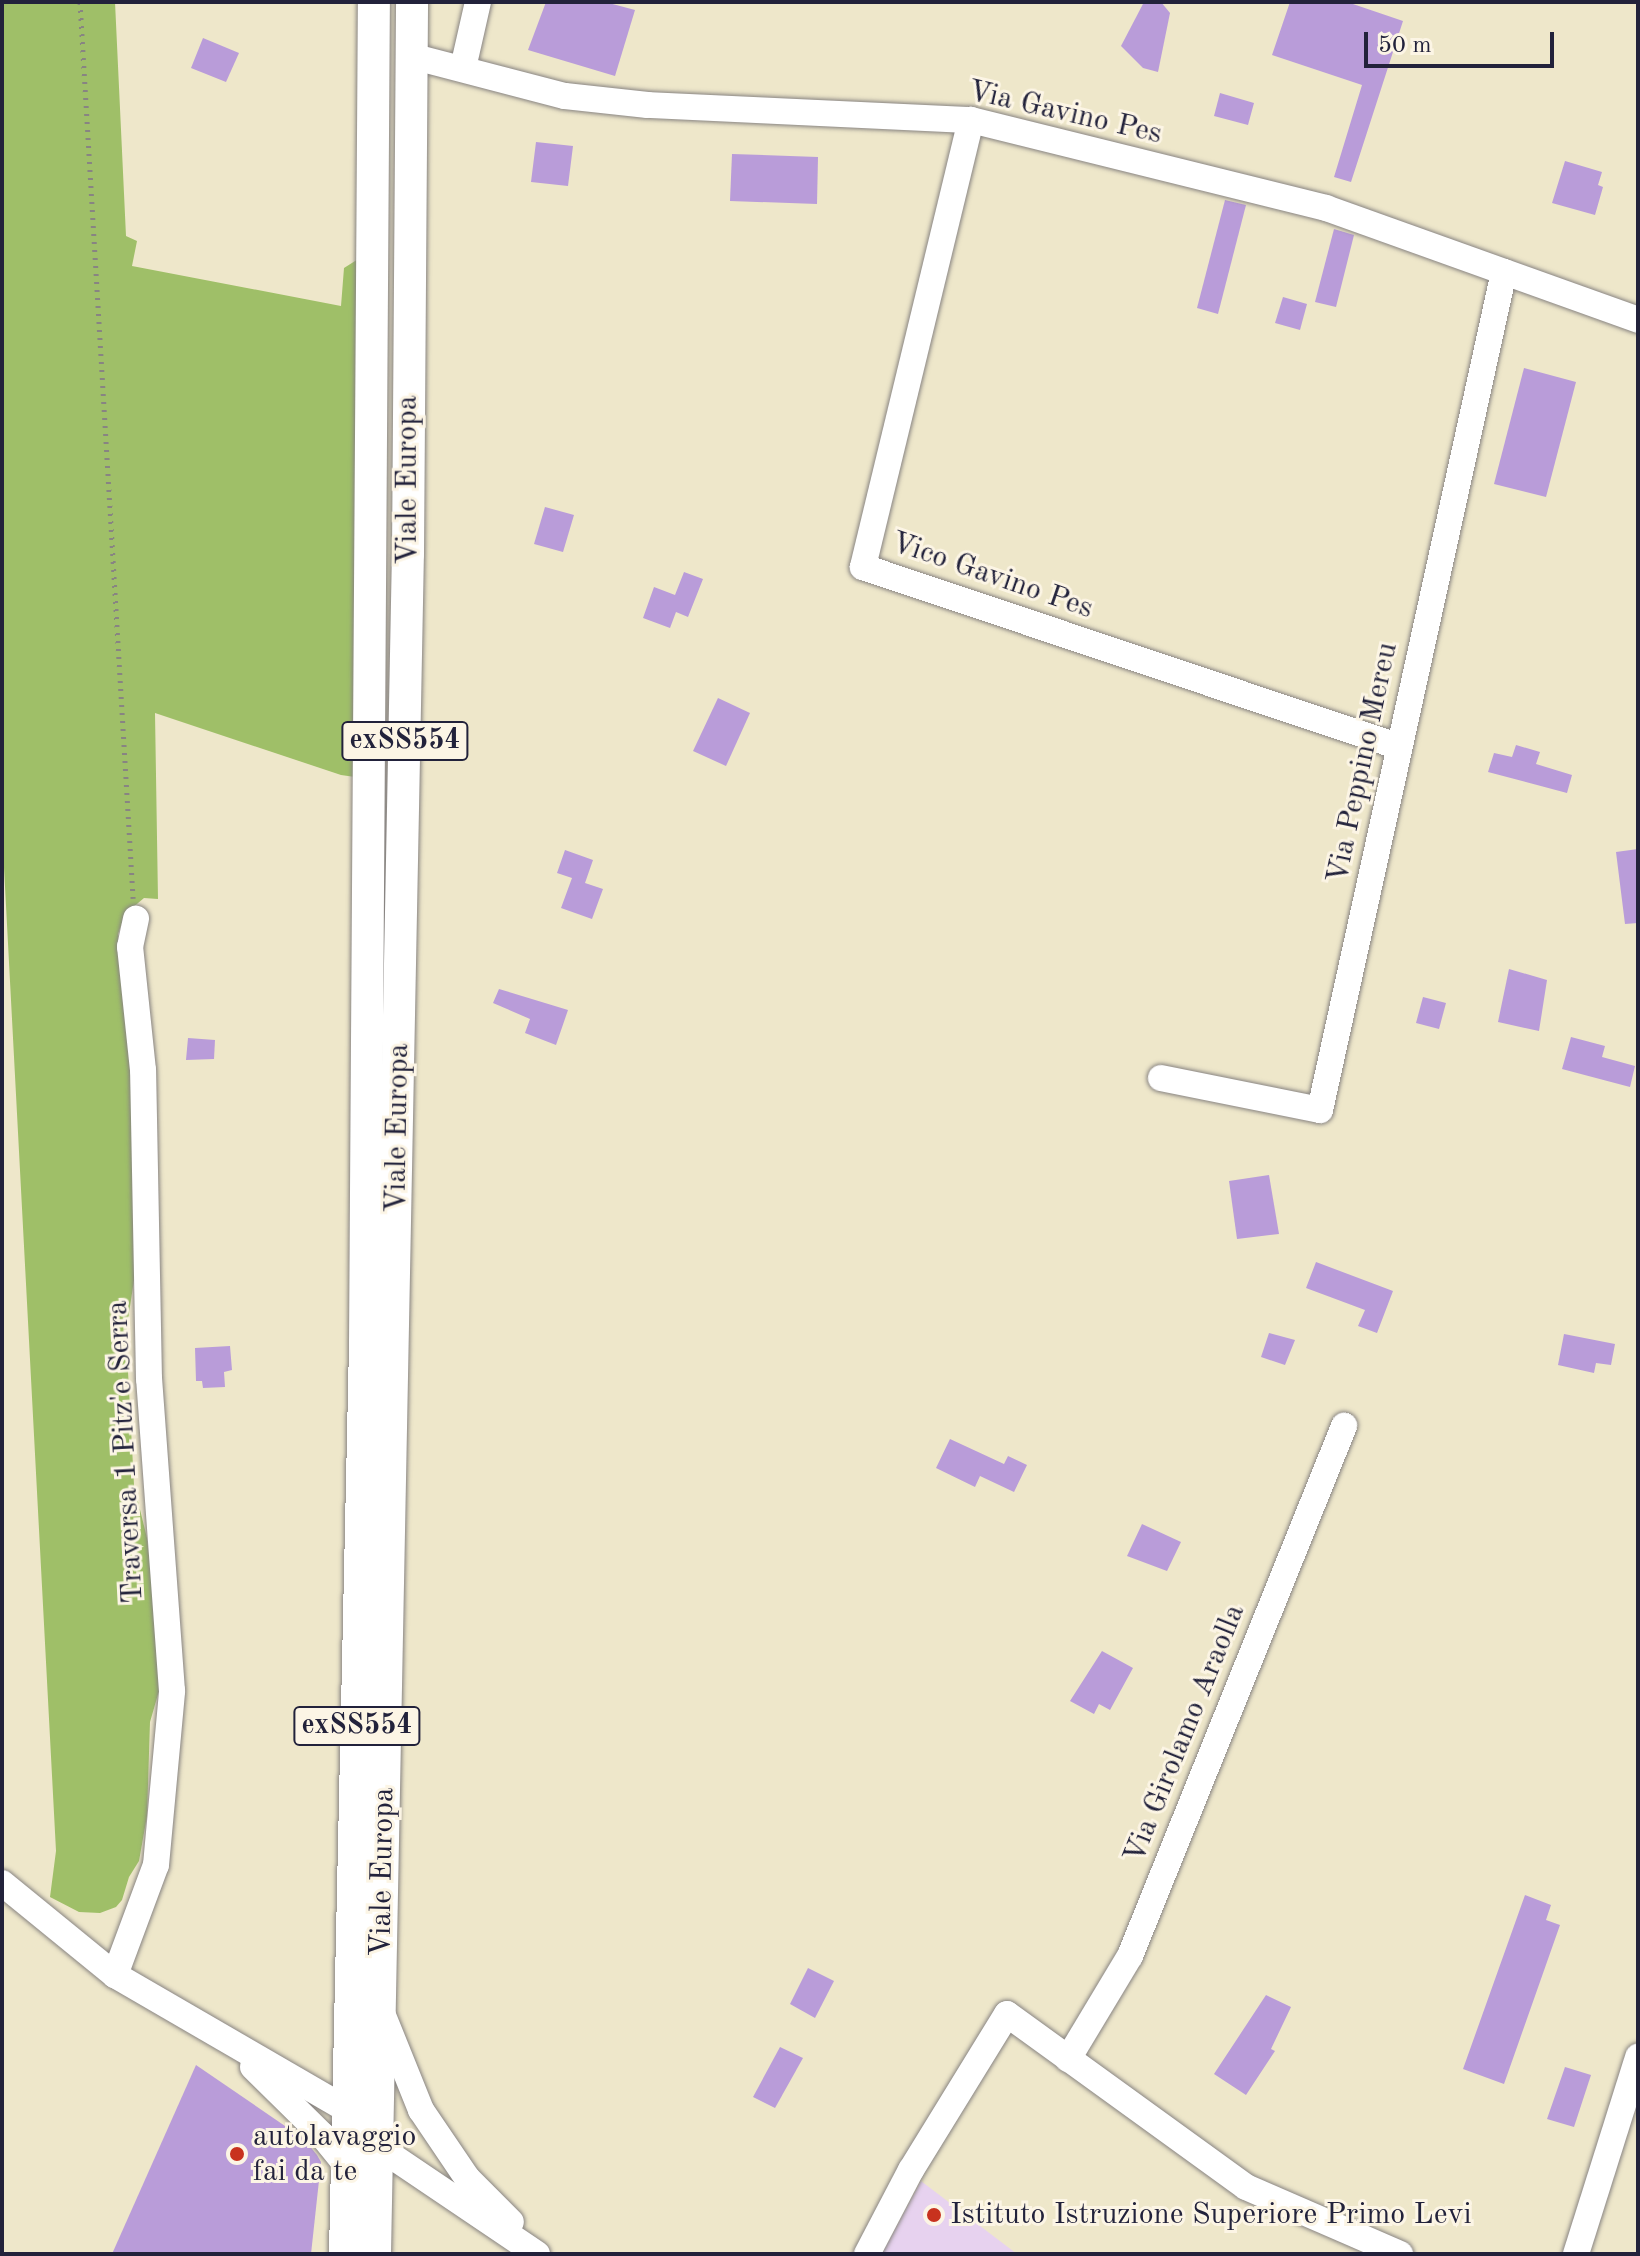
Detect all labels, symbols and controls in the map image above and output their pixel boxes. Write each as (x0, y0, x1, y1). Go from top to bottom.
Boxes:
scale bar (1368, 16, 1558, 66)
text: 50 m (1378, 34, 1432, 58)
street label: Via Gavino Pes (965, 73, 1165, 153)
street label: Viale Europa (390, 395, 426, 565)
street label: Vico Gavino Pes (886, 525, 1098, 627)
street label: Via Peppino Mereu (1320, 639, 1406, 887)
road number: exSS554 (341, 717, 469, 765)
street label: Viale Europa (379, 1043, 417, 1213)
street label: Traversa 1 Pitz'e Serra (100, 1299, 152, 1605)
street label: Via Girolamo Araolla (1117, 1599, 1253, 1869)
road number: exSS554 (293, 1702, 421, 1750)
street label: Viale Europa (364, 1787, 402, 1957)
place label: autolavaggio fai da te (253, 2119, 416, 2190)
marker: autolavaggio fai da te (228, 2145, 246, 2163)
place label: Istituto Istruzione Superiore Primo Levi (950, 2197, 1472, 2233)
marker: Istituto Istruzione Superiore Primo Levi (925, 2206, 943, 2224)

